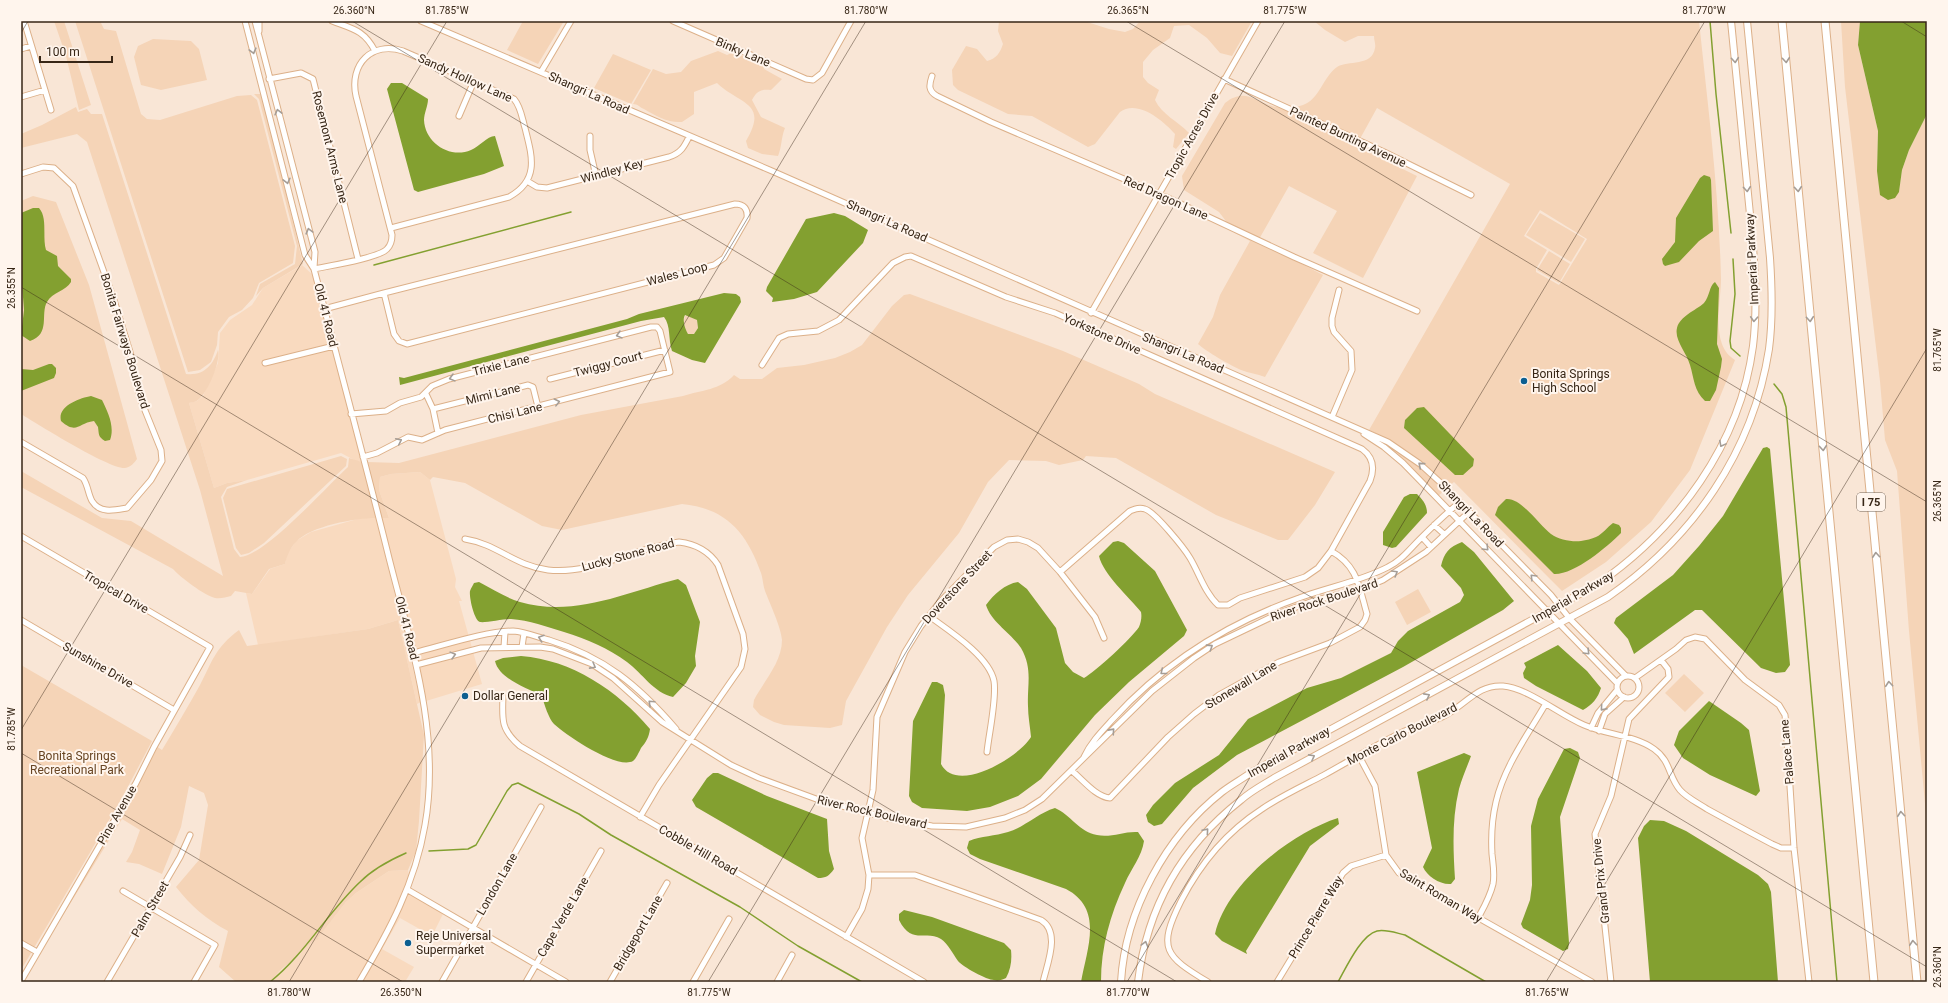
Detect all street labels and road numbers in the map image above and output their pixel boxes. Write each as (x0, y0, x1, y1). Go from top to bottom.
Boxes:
street label: Binky Lane (714, 34, 772, 70)
street label: Sandy Hollow Lane (416, 51, 514, 105)
street label: Shangri La Road (546, 69, 632, 117)
street label: Rosemont Arms Lane (309, 89, 351, 205)
street label: Tropic Acres Drive (1162, 90, 1222, 182)
street label: Painted Bunting Avenue (1288, 104, 1408, 170)
street label: Windley Key (579, 156, 645, 186)
street label: Red Dragon Lane (1122, 173, 1210, 223)
street label: Shangri La Road (844, 197, 930, 245)
street label: Imperial Parkway (1743, 213, 1761, 305)
street label: Wales Loop (645, 259, 709, 289)
street label: Bonita Fairways Boulevard (98, 272, 152, 410)
street label: Old 41 Road (311, 282, 341, 348)
street label: Yorkstone Drive (1061, 311, 1143, 357)
street label: Shangri La Road (1140, 330, 1226, 376)
street label: Twiggy Court (572, 348, 644, 380)
street label: Trixie Lane (471, 351, 531, 379)
street label: Mimi Lane (464, 380, 522, 408)
street label: Chisi Lane (486, 400, 544, 426)
street label: Shangri La Road (1436, 478, 1506, 550)
road number: I 75 (1857, 493, 1885, 511)
street label: Lucky Stone Road (580, 536, 676, 574)
street label: Doverstone Street (919, 547, 995, 627)
street label: Tropical Drive (81, 568, 151, 616)
street label: Imperial Parkway (1530, 568, 1616, 626)
street label: River Rock Boulevard (1269, 576, 1379, 624)
street label: Old 41 Road (392, 595, 422, 661)
street label: Sunshine Drive (60, 639, 136, 691)
street label: Stonewall Lane (1203, 658, 1279, 712)
street label: Monte Carlo Boulevard (1345, 700, 1459, 768)
street label: Palace Lane (1777, 719, 1797, 785)
street label: Imperial Parkway (1246, 724, 1333, 780)
street label: Pine Avenue (95, 783, 139, 847)
street label: River Rock Boulevard (816, 793, 928, 831)
street label: Cobble Hill Road (656, 822, 740, 878)
street label: Grand Prix Drive (1590, 838, 1612, 924)
street label: London Lane (474, 851, 520, 917)
street label: Saint Roman Way (1397, 866, 1485, 926)
street label: Prince Pierre Way (1286, 873, 1346, 961)
street label: Cape Verde Lane (534, 874, 592, 960)
street label: Palm Street (128, 879, 172, 939)
street label: Bridgeport Lane (611, 893, 665, 973)

